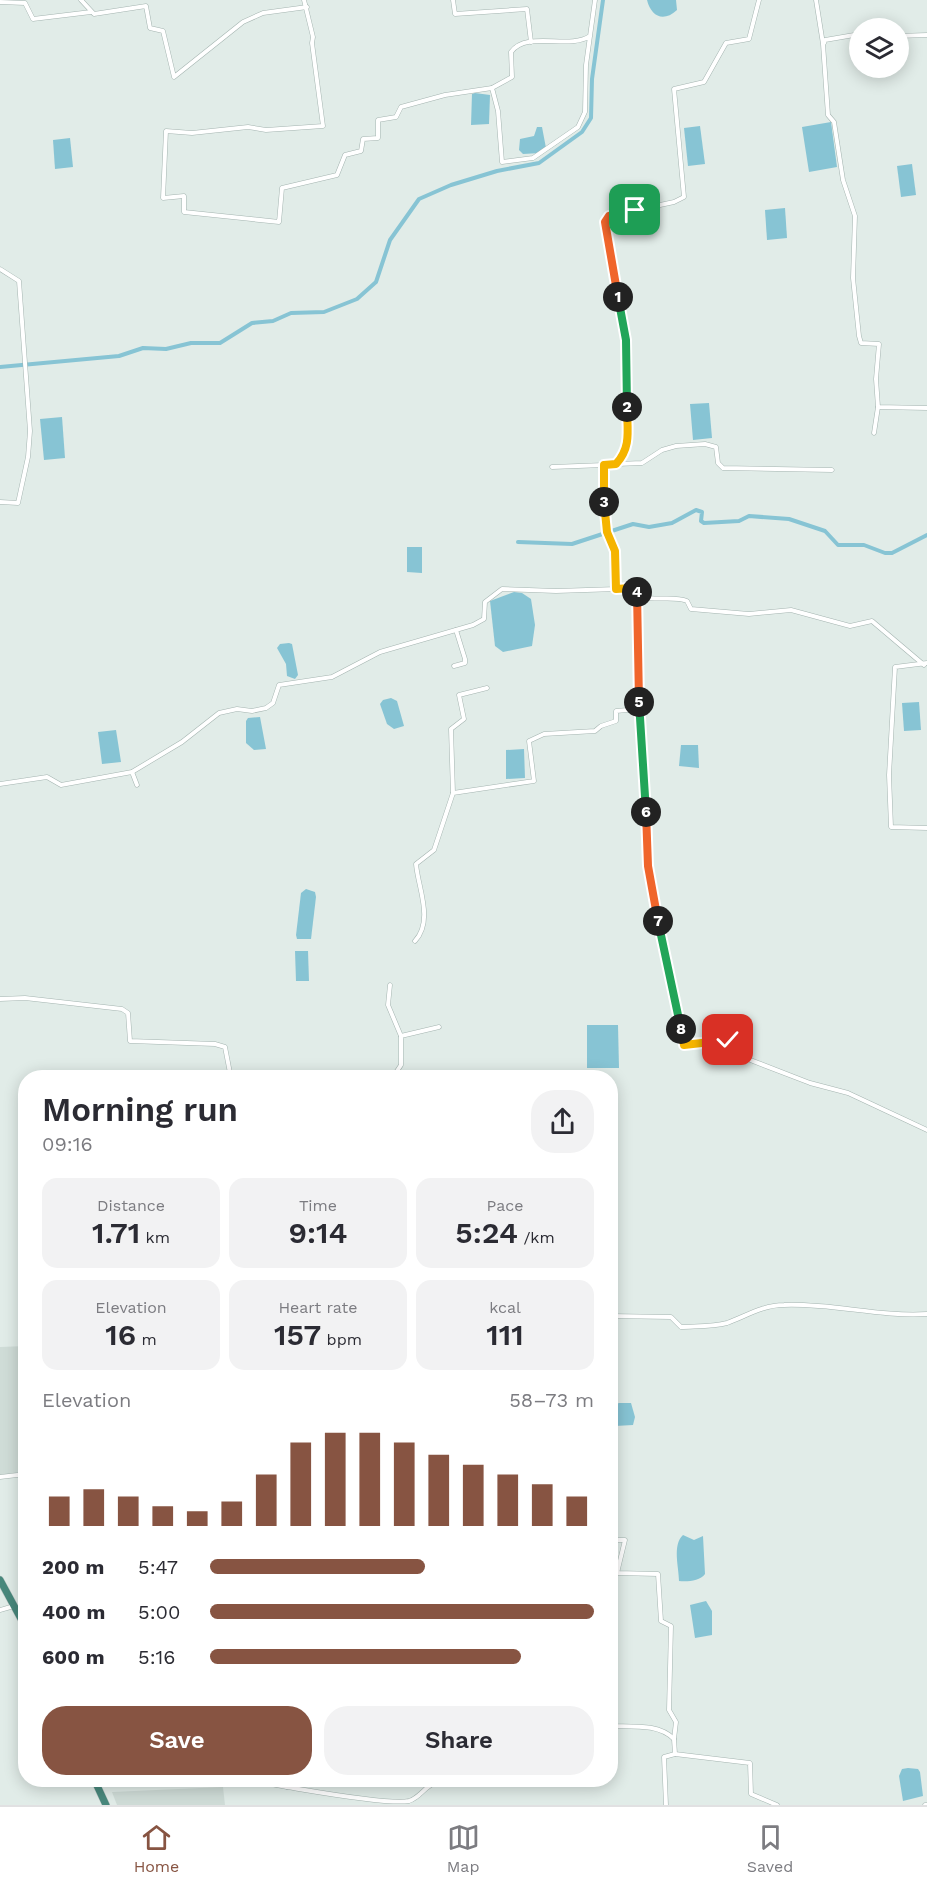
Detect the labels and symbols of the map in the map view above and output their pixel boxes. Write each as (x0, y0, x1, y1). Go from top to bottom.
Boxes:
pin (609, 184, 660, 235)
pin: 1 (603, 282, 633, 312)
pin: 2 (612, 392, 642, 422)
pin: 3 (589, 487, 619, 517)
pin: 4 (622, 577, 652, 607)
pin: 5 (624, 687, 654, 717)
pin: 6 (631, 797, 661, 827)
pin: 7 (643, 906, 673, 936)
pin: 8 (666, 1014, 696, 1044)
pin (702, 1014, 753, 1065)

